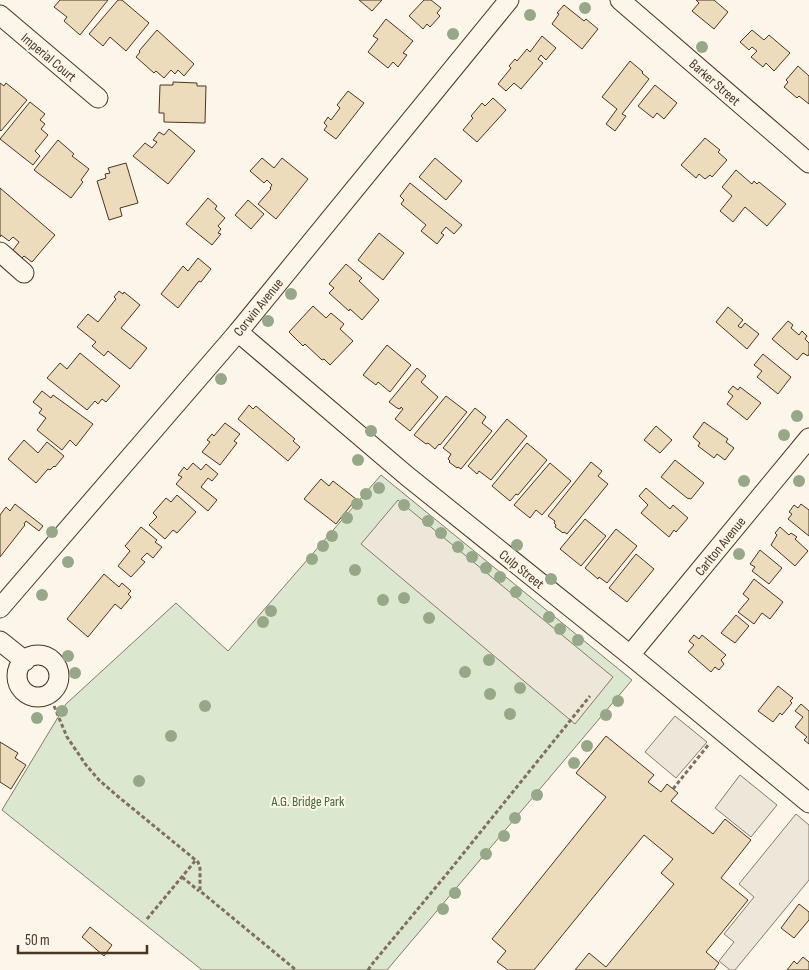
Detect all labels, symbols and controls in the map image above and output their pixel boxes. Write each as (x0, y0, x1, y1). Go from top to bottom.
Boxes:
street label: Imperial Court (18, 29, 80, 85)
street label: Barker Street (686, 56, 744, 109)
street label: Corwin Avenue (230, 275, 287, 340)
street label: Carlton Avenue (691, 513, 749, 579)
street label: Culp Street (496, 546, 548, 593)
park label: A.G. Bridge Park (271, 793, 345, 810)
scale bar (18, 922, 146, 954)
text: 50 m (25, 931, 50, 950)

